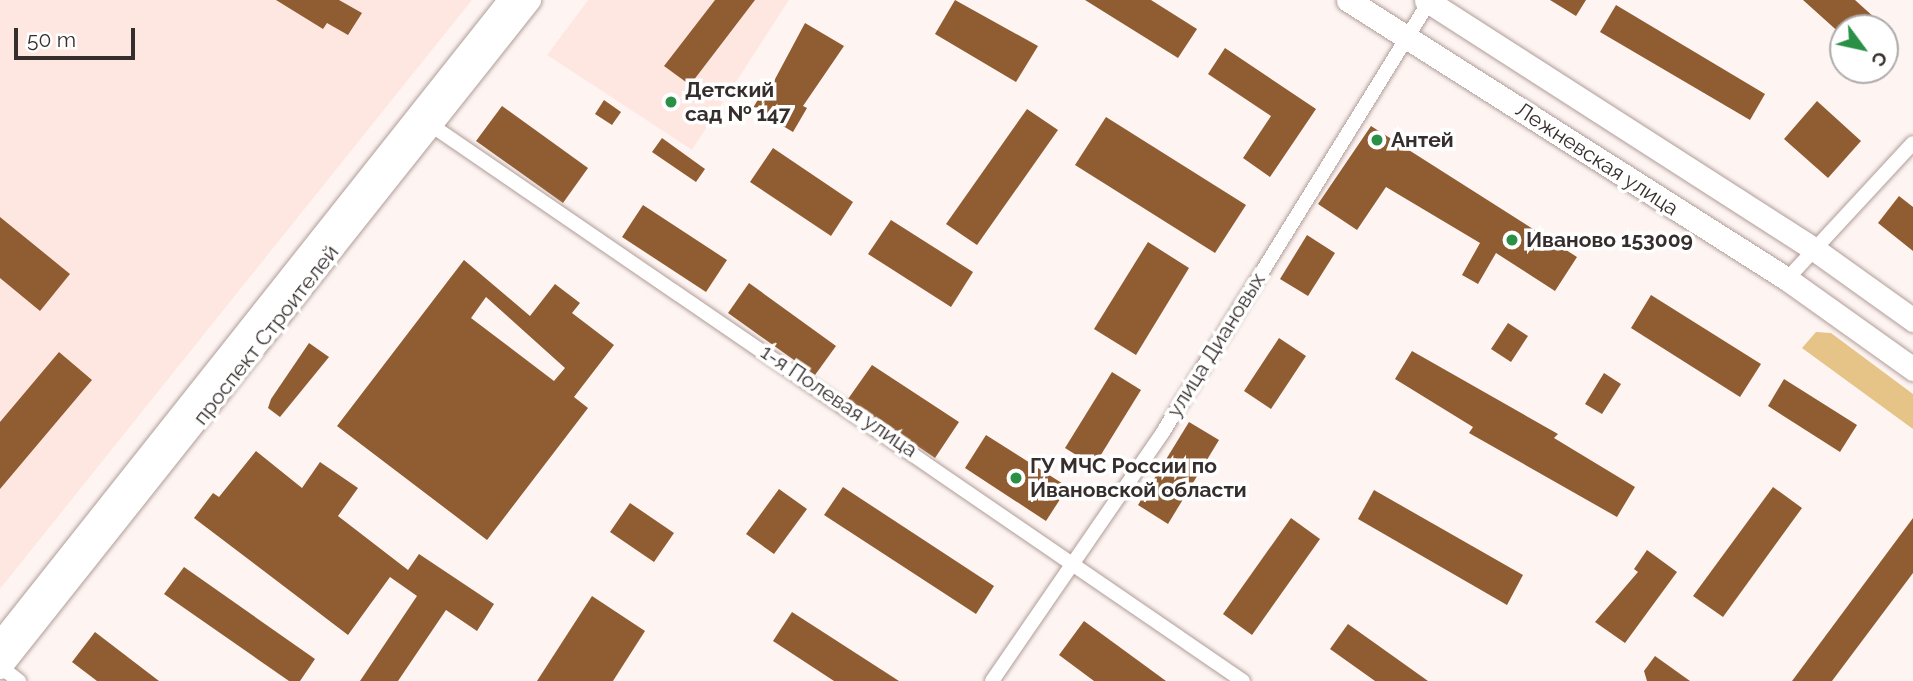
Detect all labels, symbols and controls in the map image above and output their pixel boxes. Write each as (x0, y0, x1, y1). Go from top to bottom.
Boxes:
scale bar (18, 14, 138, 58)
north arrow (1829, 14, 1899, 84)
text: 50 m (27, 27, 76, 52)
text: С (1867, 48, 1893, 71)
place label: Детский сад № 147 (685, 77, 791, 127)
marker: Детский сад № 147 (663, 94, 679, 110)
street label: Лежневская улица (1511, 97, 1683, 221)
place label: Антей (1391, 127, 1454, 153)
marker: Антей (1369, 132, 1385, 148)
place label: Иваново 153009 (1526, 227, 1693, 253)
marker: Иваново 153009 (1504, 232, 1520, 248)
street label: проспект Строителей (188, 240, 344, 430)
street label: улица Диановых (1162, 268, 1270, 422)
street label: 1-я Полевая улица (756, 339, 922, 463)
place label: ГУ МЧС России по Ивановской области (1030, 453, 1247, 503)
marker: ГУ МЧС России по Ивановской области (1008, 470, 1024, 486)

